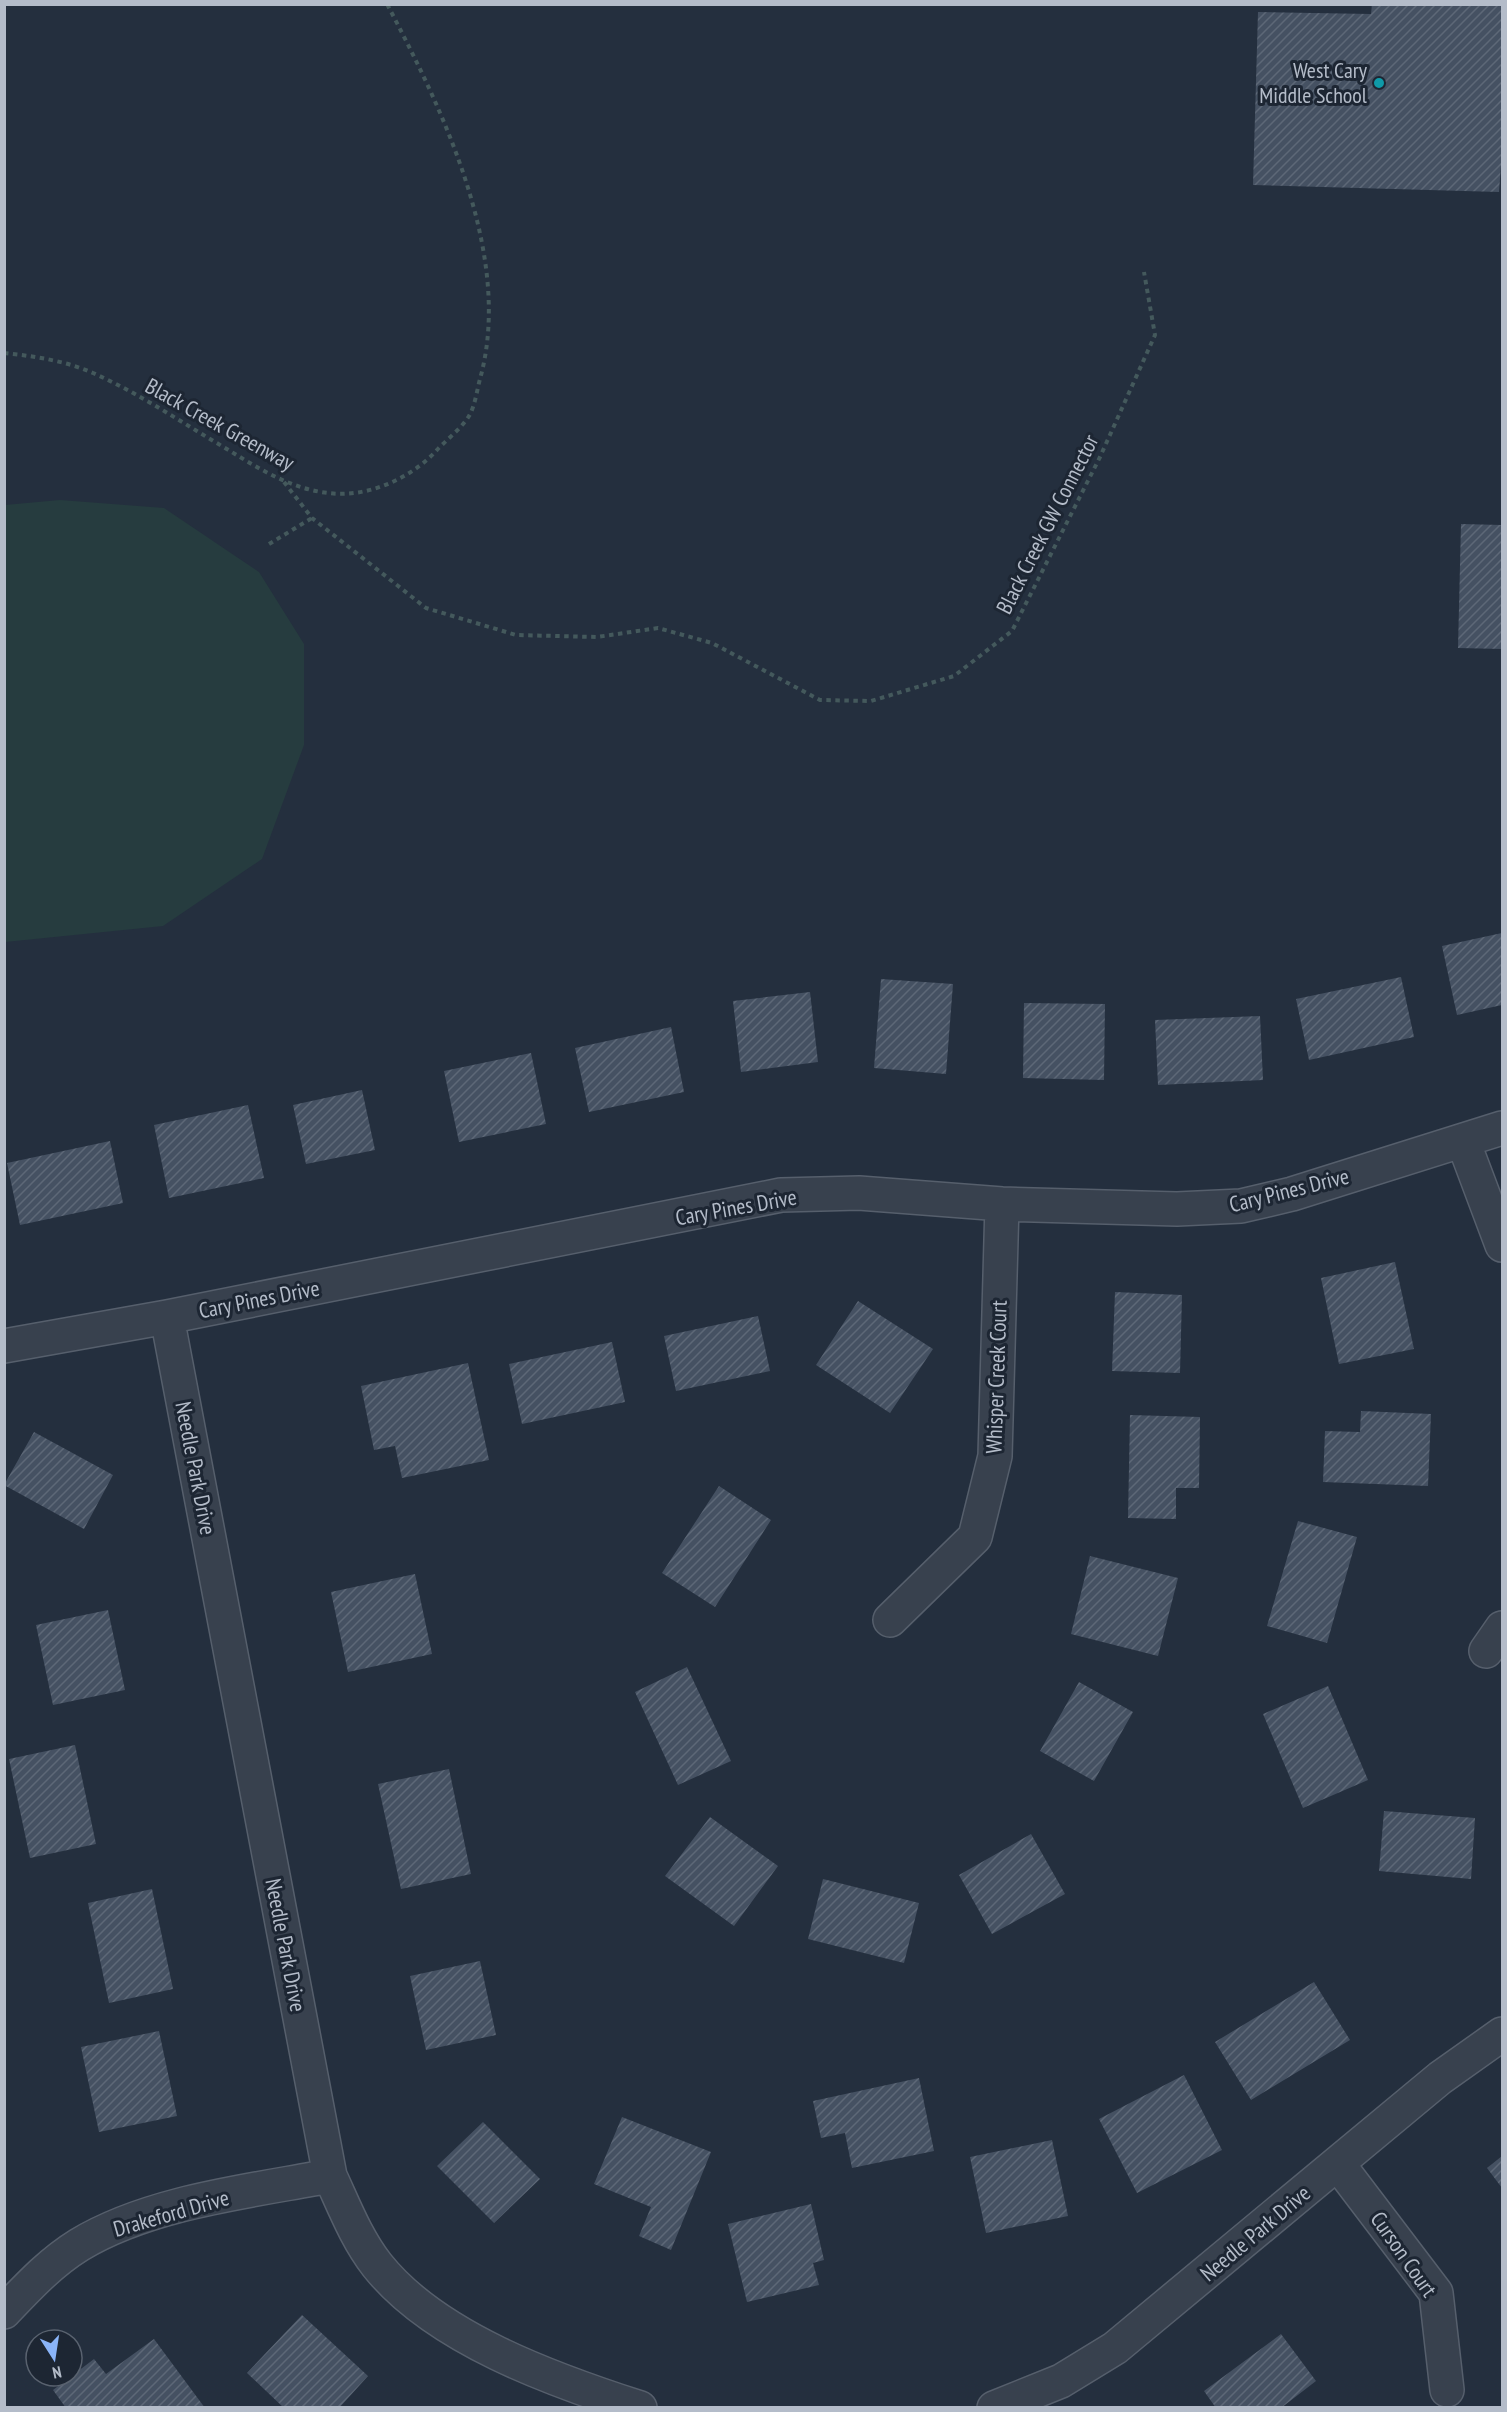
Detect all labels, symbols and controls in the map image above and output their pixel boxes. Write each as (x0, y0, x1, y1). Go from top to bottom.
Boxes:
place label: West Cary Middle School (1259, 56, 1368, 109)
marker: West Cary Middle School (1372, 76, 1386, 90)
street label: Black Creek Greenway (141, 372, 300, 477)
street label: Black Creek GW Connector (990, 430, 1104, 618)
street label: Cary Pines Drive (1226, 1162, 1352, 1218)
street label: Cary Pines Drive (673, 1183, 799, 1231)
street label: Cary Pines Drive (196, 1274, 322, 1324)
street label: Whisper Creek Court (979, 1300, 1013, 1454)
street label: Needle Park Drive (169, 1399, 223, 1537)
street label: Needle Park Drive (259, 1876, 313, 2014)
street label: Needle Park Drive (1194, 2179, 1316, 2287)
street label: Drakeford Drive (110, 2183, 232, 2243)
street label: Curson Court (1364, 2206, 1444, 2302)
north arrow (24, 2328, 84, 2388)
text: N (51, 2362, 63, 2383)

